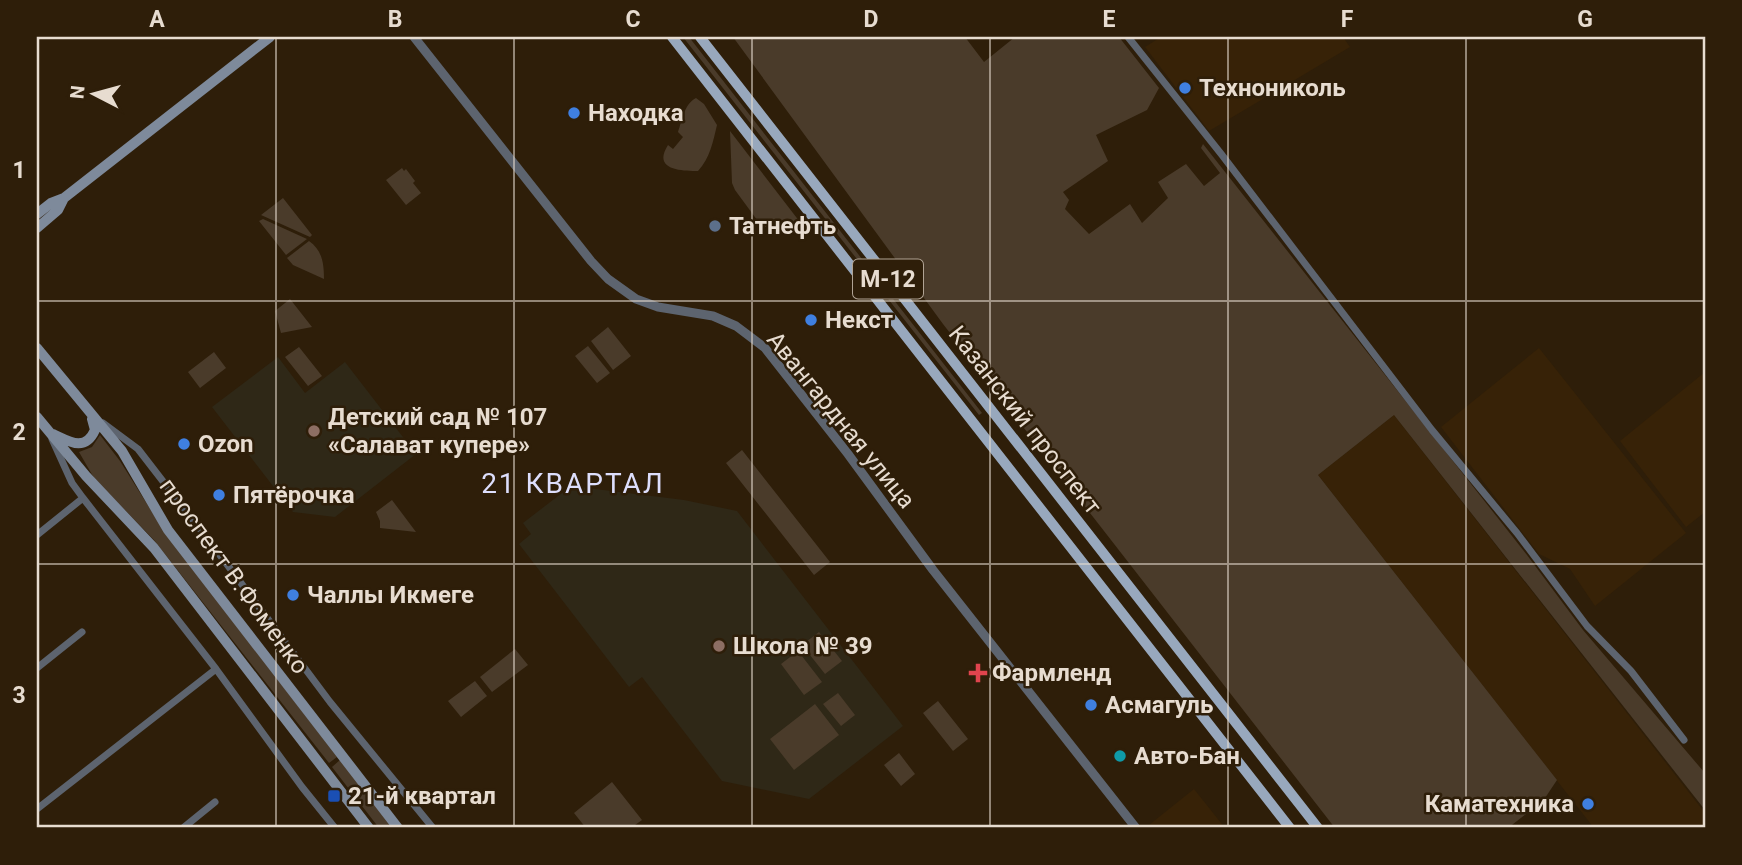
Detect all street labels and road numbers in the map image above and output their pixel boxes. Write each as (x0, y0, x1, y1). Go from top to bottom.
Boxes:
road number: М-12 (853, 260, 923, 298)
street label: Казанский проспект (943, 320, 1108, 520)
street label: Авангардная улица (761, 326, 921, 514)
street label: проспект В.Фоменко (154, 473, 314, 679)

